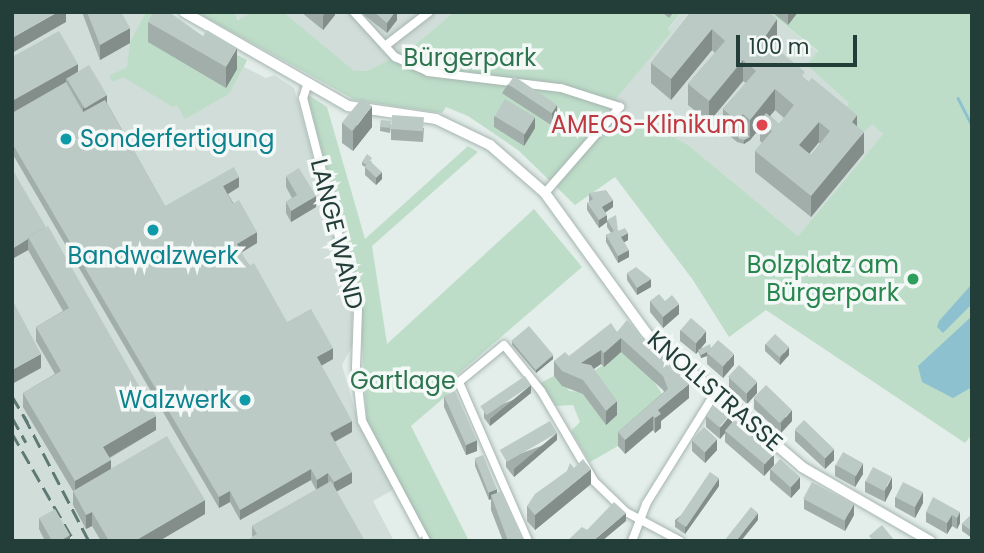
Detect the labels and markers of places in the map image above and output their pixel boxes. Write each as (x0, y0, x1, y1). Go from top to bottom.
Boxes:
place label: AMEOS-Klinikum (551, 111, 746, 139)
marker: AMEOS-Klinikum (752, 115, 772, 135)
place label: Sonderfertigung (80, 125, 274, 153)
marker: Sonderfertigung (58, 131, 74, 147)
marker: Bandwalzwerk (145, 222, 161, 238)
place label: Bandwalzwerk (67, 242, 239, 270)
place label: Bolzplatz am Bürgerpark (747, 251, 899, 307)
marker: Bolzplatz am Bürgerpark (905, 271, 921, 287)
place label: Walzwerk (119, 386, 231, 414)
marker: Walzwerk (237, 392, 253, 408)

